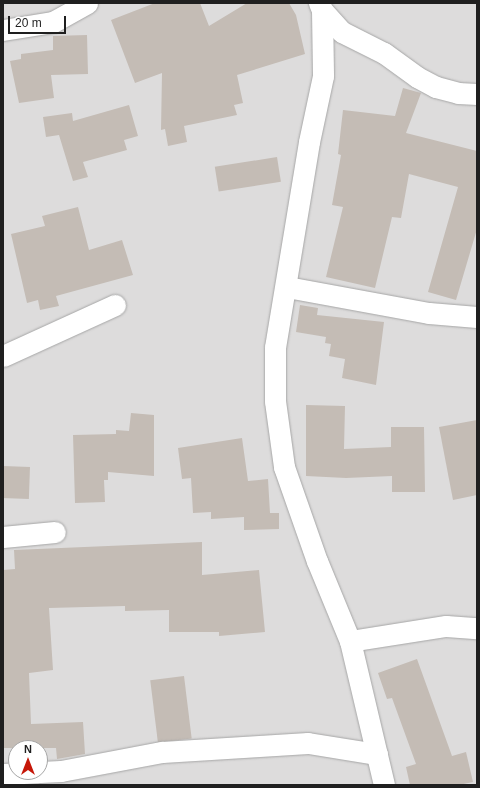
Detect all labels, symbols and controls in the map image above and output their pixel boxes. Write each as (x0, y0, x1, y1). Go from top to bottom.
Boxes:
scale bar (10, 8, 68, 34)
text: 20 m (15, 16, 42, 30)
north arrow (8, 740, 48, 780)
text: N (24, 743, 32, 755)

